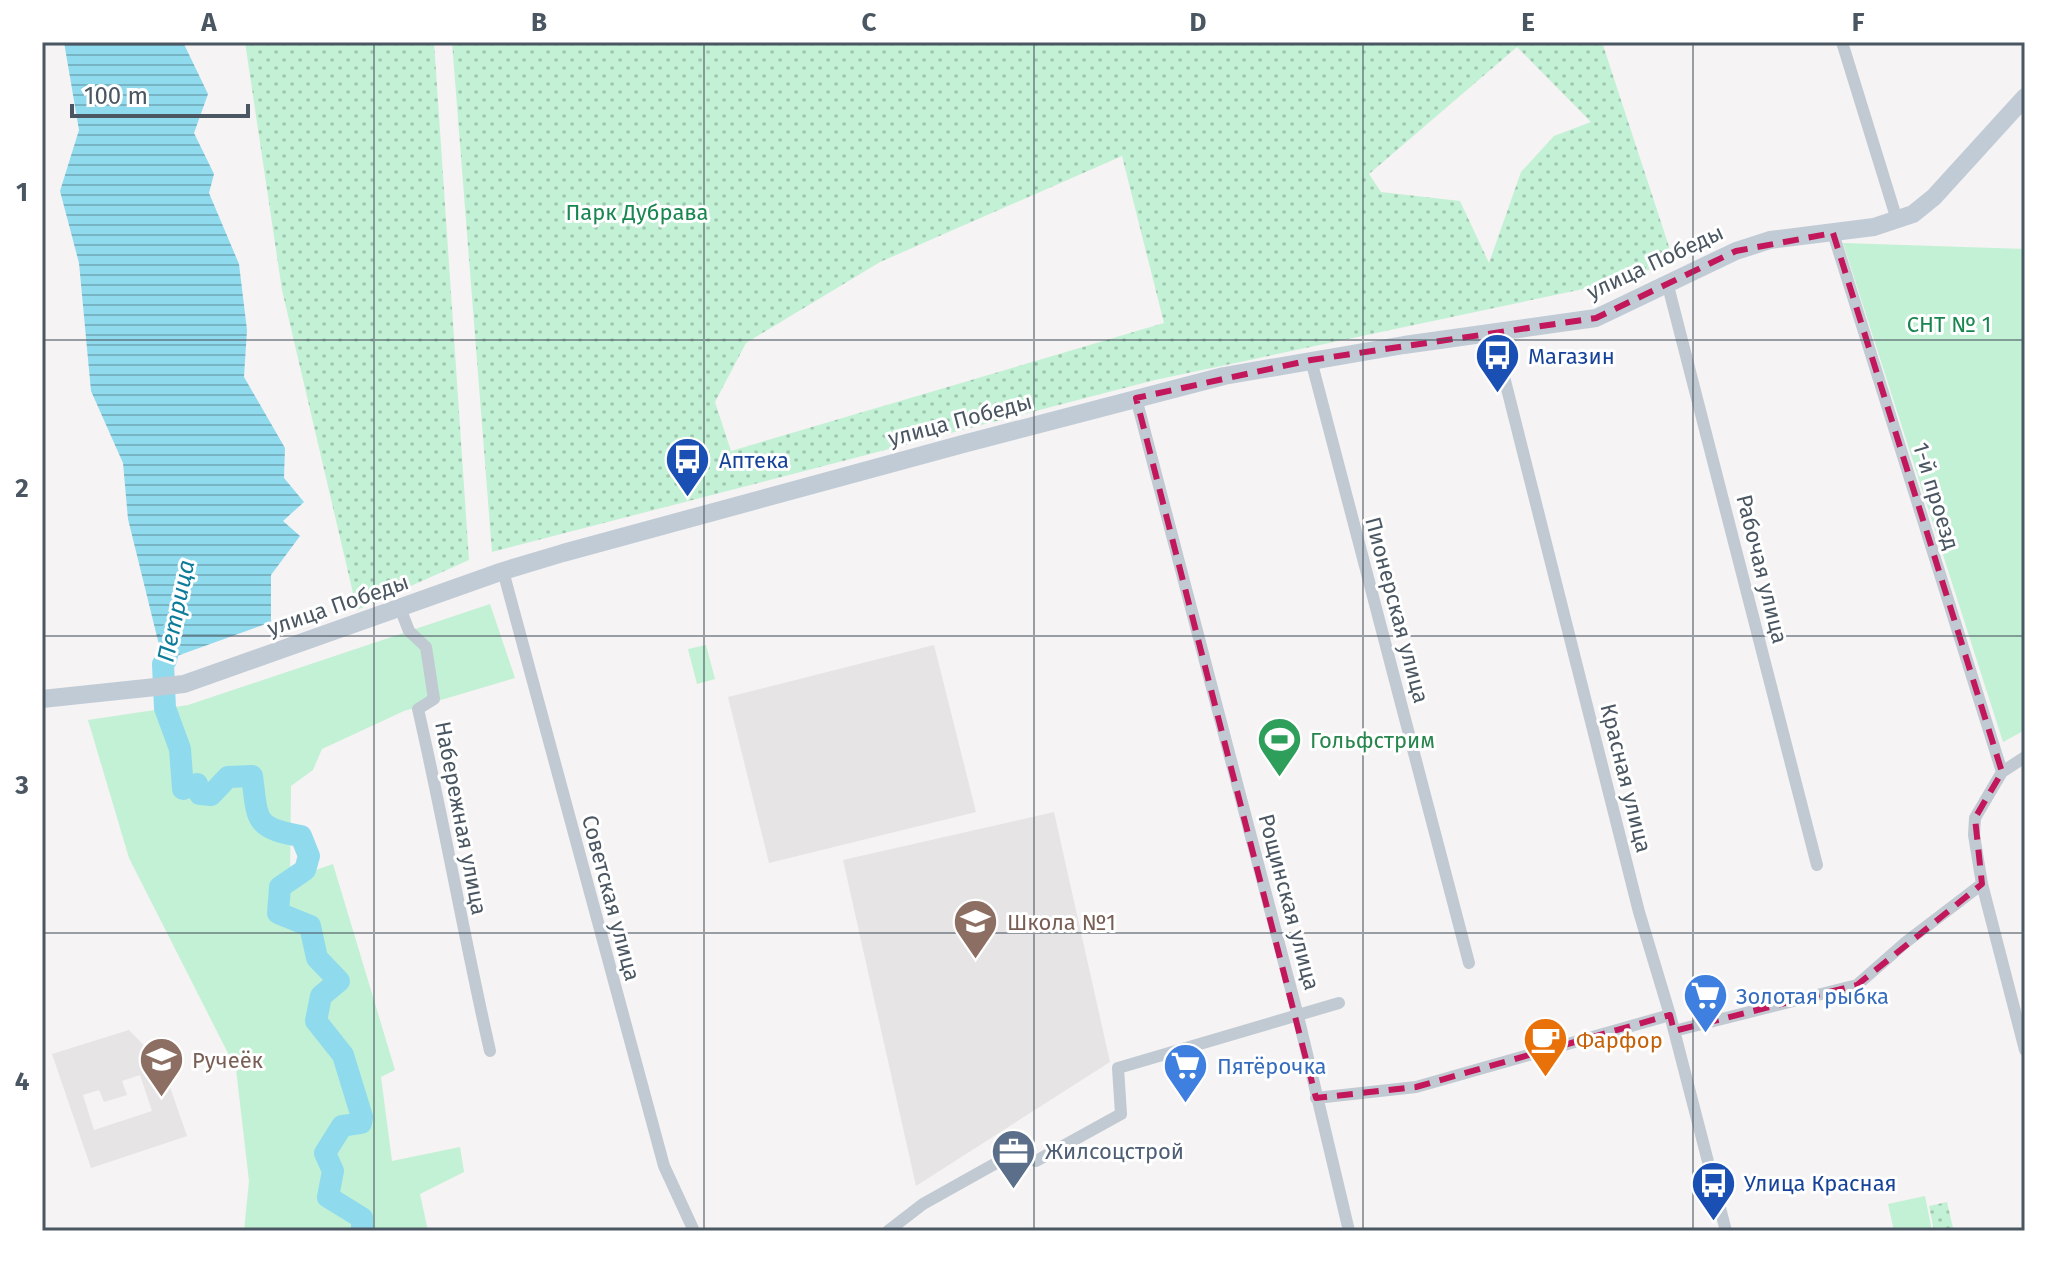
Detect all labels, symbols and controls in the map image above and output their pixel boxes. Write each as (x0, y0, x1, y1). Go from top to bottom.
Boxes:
text: A (200, 7, 217, 38)
text: B (531, 7, 547, 38)
text: C (862, 7, 877, 38)
text: D (1190, 7, 1207, 38)
text: E (1521, 7, 1535, 38)
text: F (1852, 7, 1865, 38)
scale bar (72, 68, 248, 118)
text: 100 m (84, 82, 148, 110)
text: 1 (16, 177, 28, 208)
park label: Парк Дубрава (565, 199, 709, 226)
street label: улица Победы (1582, 219, 1728, 305)
park label: СНТ № 1 (1907, 311, 1991, 338)
bus stop icon: Магазин (1473, 332, 1521, 395)
place label: Магазин (1528, 343, 1615, 370)
street label: улица Победы (885, 388, 1035, 452)
bus stop icon: Аптека (664, 436, 712, 499)
street label: 1-й проезд (1907, 439, 1965, 553)
place label: Аптека (719, 447, 789, 474)
text: 2 (15, 473, 29, 504)
street label: Рабочая улица (1730, 492, 1794, 646)
street label: Пионерская улица (1359, 514, 1435, 706)
water label: Петрица (151, 557, 201, 665)
street label: улица Победы (264, 568, 412, 642)
street label: Красная улица (1594, 701, 1658, 855)
sports icon: Гольфстрим (1255, 716, 1303, 779)
street label: Набережная улица (429, 719, 493, 917)
place label: Гольфстрим (1310, 727, 1435, 754)
text: 3 (14, 770, 29, 801)
street label: Рощинская улица (1252, 811, 1326, 993)
street label: Советская улица (576, 812, 646, 984)
school or university icon: Школа №1 (952, 898, 1000, 961)
place label: Школа №1 (1007, 909, 1116, 936)
supermarket icon: Золотая рыбка (1681, 972, 1729, 1035)
place label: Золотая рыбка (1736, 983, 1889, 1010)
cafe icon: Фарфор (1521, 1016, 1569, 1079)
place label: Фарфор (1576, 1027, 1663, 1054)
school or university icon: Ручеёк (137, 1036, 185, 1099)
supermarket icon: Пятёрочка (1162, 1042, 1210, 1105)
place label: Ручеёк (192, 1047, 264, 1074)
place label: Пятёрочка (1217, 1053, 1326, 1080)
text: 4 (15, 1066, 30, 1097)
office icon: Жилсоцстрой (990, 1127, 1038, 1190)
place label: Жилсоцстрой (1045, 1138, 1184, 1165)
bus stop icon: Улица Красная (1689, 1159, 1737, 1222)
place label: Улица Красная (1744, 1170, 1897, 1197)

